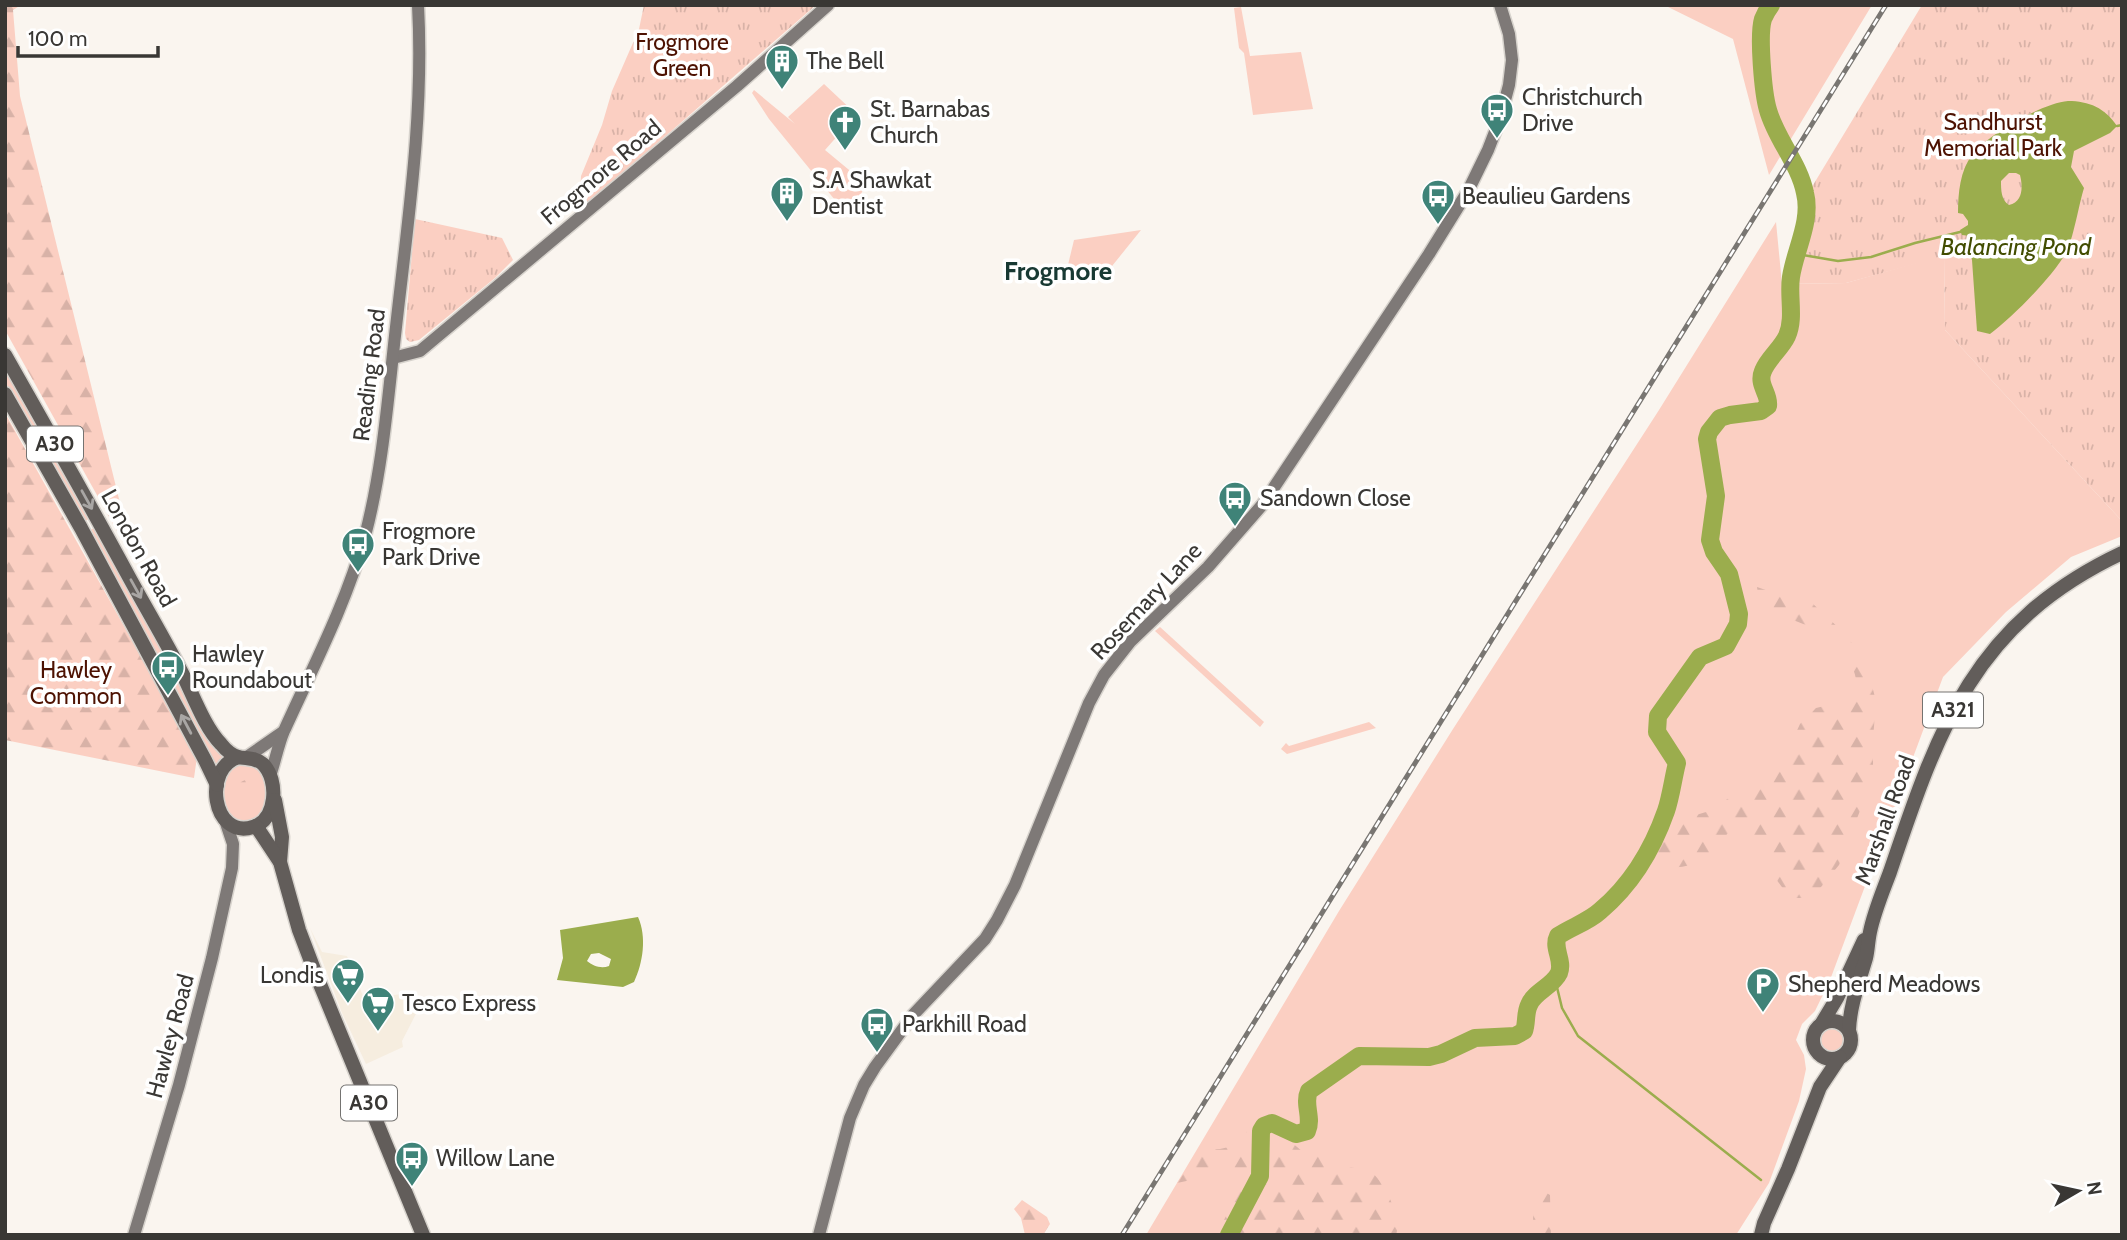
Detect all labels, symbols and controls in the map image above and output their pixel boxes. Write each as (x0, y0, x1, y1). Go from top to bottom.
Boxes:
scale bar (18, 14, 158, 58)
text: 100 m (28, 26, 87, 51)
park label: Frogmore Green (635, 28, 729, 82)
building icon: The Bell (763, 42, 801, 91)
place label: The Bell (806, 47, 884, 75)
place label: Christchurch Drive (1522, 83, 1643, 137)
bus stop icon: Christchurch Drive (1478, 91, 1516, 140)
place label: St. Barnabas Church (870, 95, 990, 149)
church icon: St. Barnabas Church (826, 103, 864, 152)
park label: Sandhurst Memorial Park (1924, 108, 2063, 162)
street label: Frogmore Road (535, 113, 667, 231)
place label: S.A Shawkat Dentist (812, 166, 932, 220)
building icon: S.A Shawkat Dentist (768, 174, 806, 223)
bus stop icon: Beaulieu Gardens (1419, 177, 1457, 226)
place label: Beaulieu Gardens (1462, 182, 1630, 210)
water label: Balancing Pond (1941, 232, 2092, 261)
district label: Frogmore (1004, 255, 1112, 287)
street label: Reading Road (347, 307, 391, 443)
road number: A30 (27, 426, 83, 462)
bus stop icon: Sandown Close (1216, 479, 1254, 528)
street label: London Road (95, 484, 183, 612)
place label: Sandown Close (1260, 484, 1411, 512)
one-way arrow (81, 489, 94, 510)
place label: Frogmore Park Drive (382, 517, 480, 571)
bus stop icon: Frogmore Park Drive (339, 525, 377, 574)
street label: Rosemary Lane (1085, 536, 1207, 665)
one-way arrow (129, 579, 143, 599)
place label: Hawley Roundabout (192, 640, 312, 694)
bus stop icon: Hawley Roundabout (149, 648, 187, 697)
park label: Hawley Common (30, 656, 122, 710)
road number: A321 (1923, 692, 1983, 728)
one-way arrow (179, 714, 192, 735)
street label: Marshall Road (1849, 751, 1921, 889)
supermarket icon: Londis (329, 956, 367, 1005)
place label: Londis (260, 961, 324, 989)
parking icon: Shepherd Meadows (1744, 965, 1782, 1014)
place label: Shepherd Meadows (1788, 970, 1980, 998)
street label: Hawley Road (140, 971, 200, 1101)
supermarket icon: Tesco Express (359, 984, 397, 1033)
place label: Tesco Express (402, 989, 536, 1017)
bus stop icon: Parkhill Road (858, 1005, 896, 1054)
place label: Parkhill Road (902, 1010, 1027, 1038)
road number: A30 (341, 1086, 397, 1120)
bus stop icon: Willow Lane (393, 1139, 431, 1188)
place label: Willow Lane (436, 1144, 555, 1172)
north arrow (2043, 1156, 2113, 1226)
text: N (2082, 1180, 2107, 1197)

